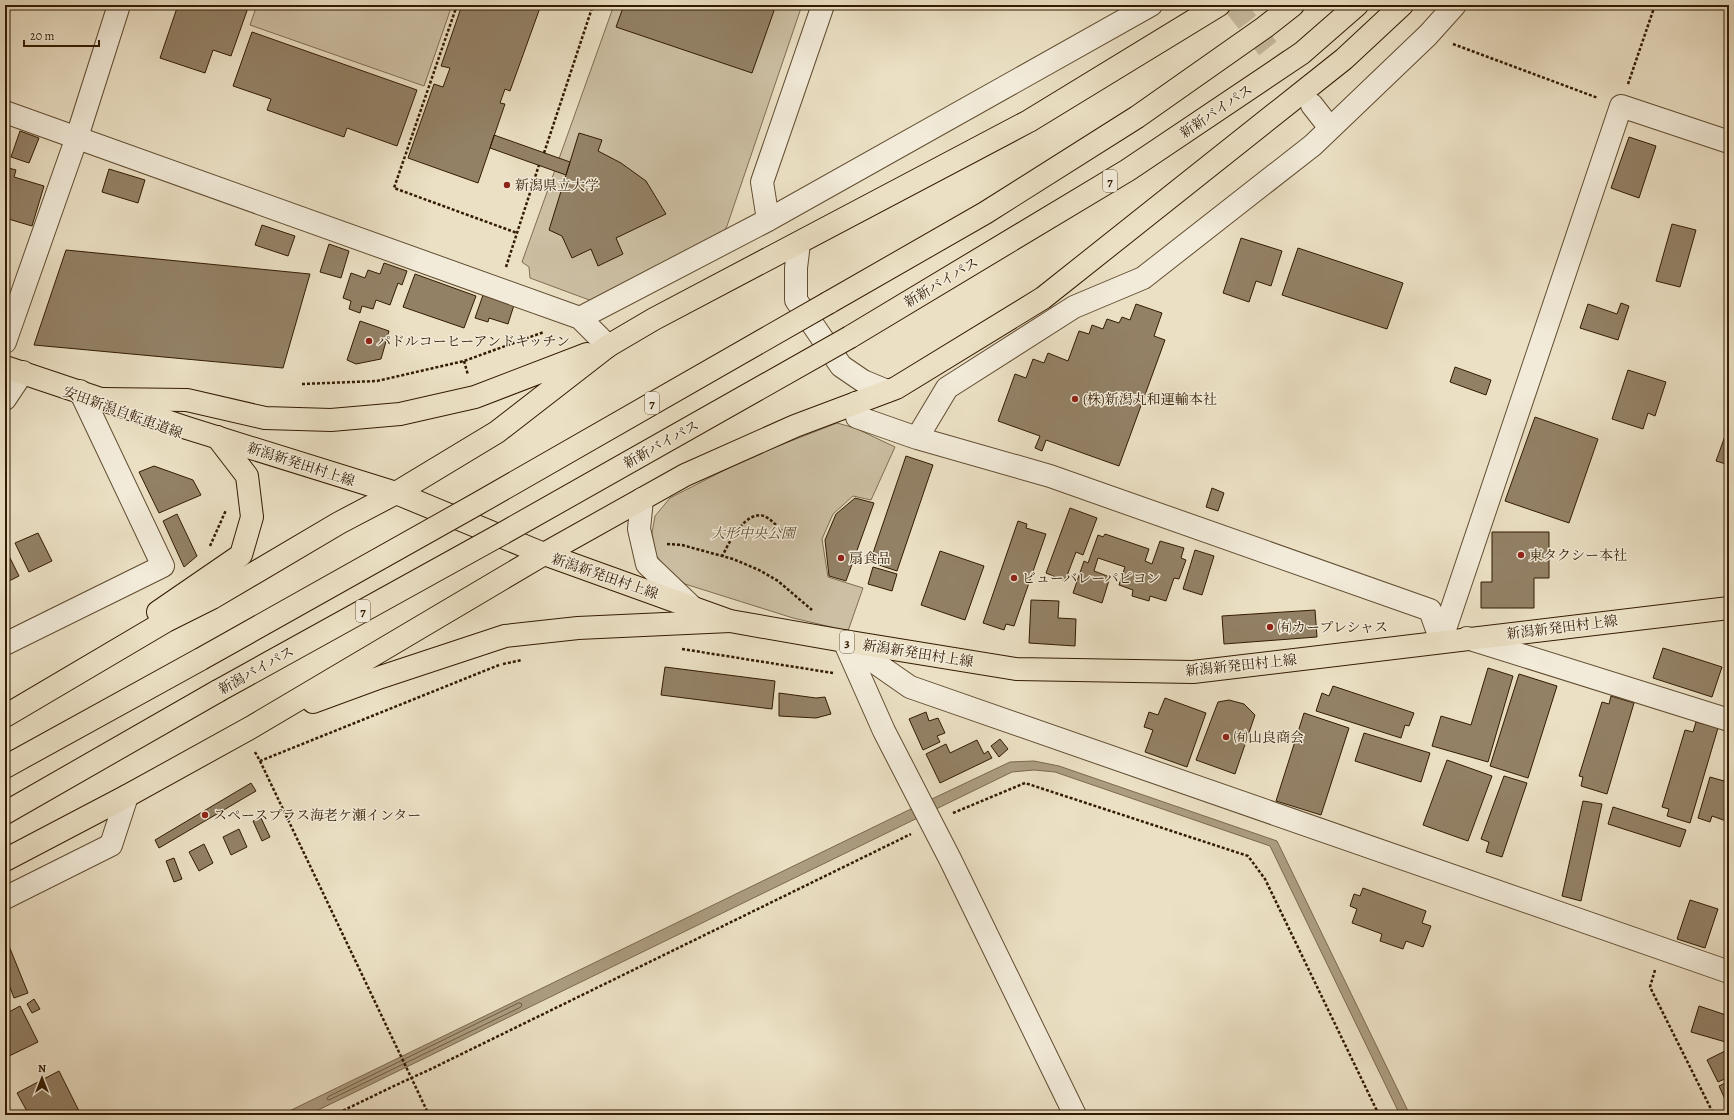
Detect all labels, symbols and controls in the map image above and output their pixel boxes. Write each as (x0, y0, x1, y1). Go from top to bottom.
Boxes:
scale bar (24, 22, 99, 48)
text: 20 m (30, 28, 54, 44)
street label: 新新バイパス (1176, 80, 1256, 143)
road number: 7 (1103, 170, 1117, 192)
place label: 新潟県立大学 (515, 176, 599, 195)
marker: 新潟県立大学 (502, 180, 512, 190)
street label: 新新バイパス (900, 253, 982, 312)
place label: パドルコーヒーアンドキッチン (377, 332, 570, 351)
marker: パドルコーヒーアンドキッチン (364, 336, 374, 346)
street label: 安田新潟自転車道線 (60, 382, 185, 443)
place label: (株)新潟丸和運輸本社 (1083, 390, 1217, 409)
road number: 7 (645, 392, 659, 414)
marker: (株)新潟丸和運輸本社 (1070, 394, 1080, 404)
street label: 新新バイパス (620, 416, 702, 473)
street label: 新潟新発田村上線 (245, 438, 357, 491)
park label: 大形中央公園 (711, 524, 797, 543)
place label: 東タクシー本社 (1529, 546, 1627, 565)
street label: 新潟新発田村上線 (549, 549, 661, 604)
place label: 扇食品 (849, 549, 891, 568)
marker: 東タクシー本社 (1516, 550, 1526, 560)
marker: 扇食品 (836, 553, 846, 563)
place label: ビューバレーパピヨン (1022, 569, 1161, 588)
marker: ビューバレーパピヨン (1009, 573, 1019, 583)
road number: 7 (356, 600, 370, 622)
street label: 新潟新発田村上線 (1505, 611, 1619, 644)
place label: ㈲カープレシャス (1278, 618, 1388, 637)
marker: ㈲カープレシャス (1265, 622, 1275, 632)
road number: 3 (840, 631, 854, 653)
street label: 新潟新発田村上線 (861, 635, 975, 672)
street label: 新潟バイパス (215, 642, 297, 699)
street label: 新潟新発田村上線 (1184, 650, 1298, 681)
place label: ㈲山良商会 (1234, 728, 1304, 747)
marker: ㈲山良商会 (1221, 732, 1231, 742)
place label: スペースプラス海老ケ瀬インター (213, 806, 421, 825)
marker: スペースプラス海老ケ瀬インター (200, 810, 210, 820)
north arrow (22, 1058, 62, 1098)
text: N (38, 1061, 46, 1076)

